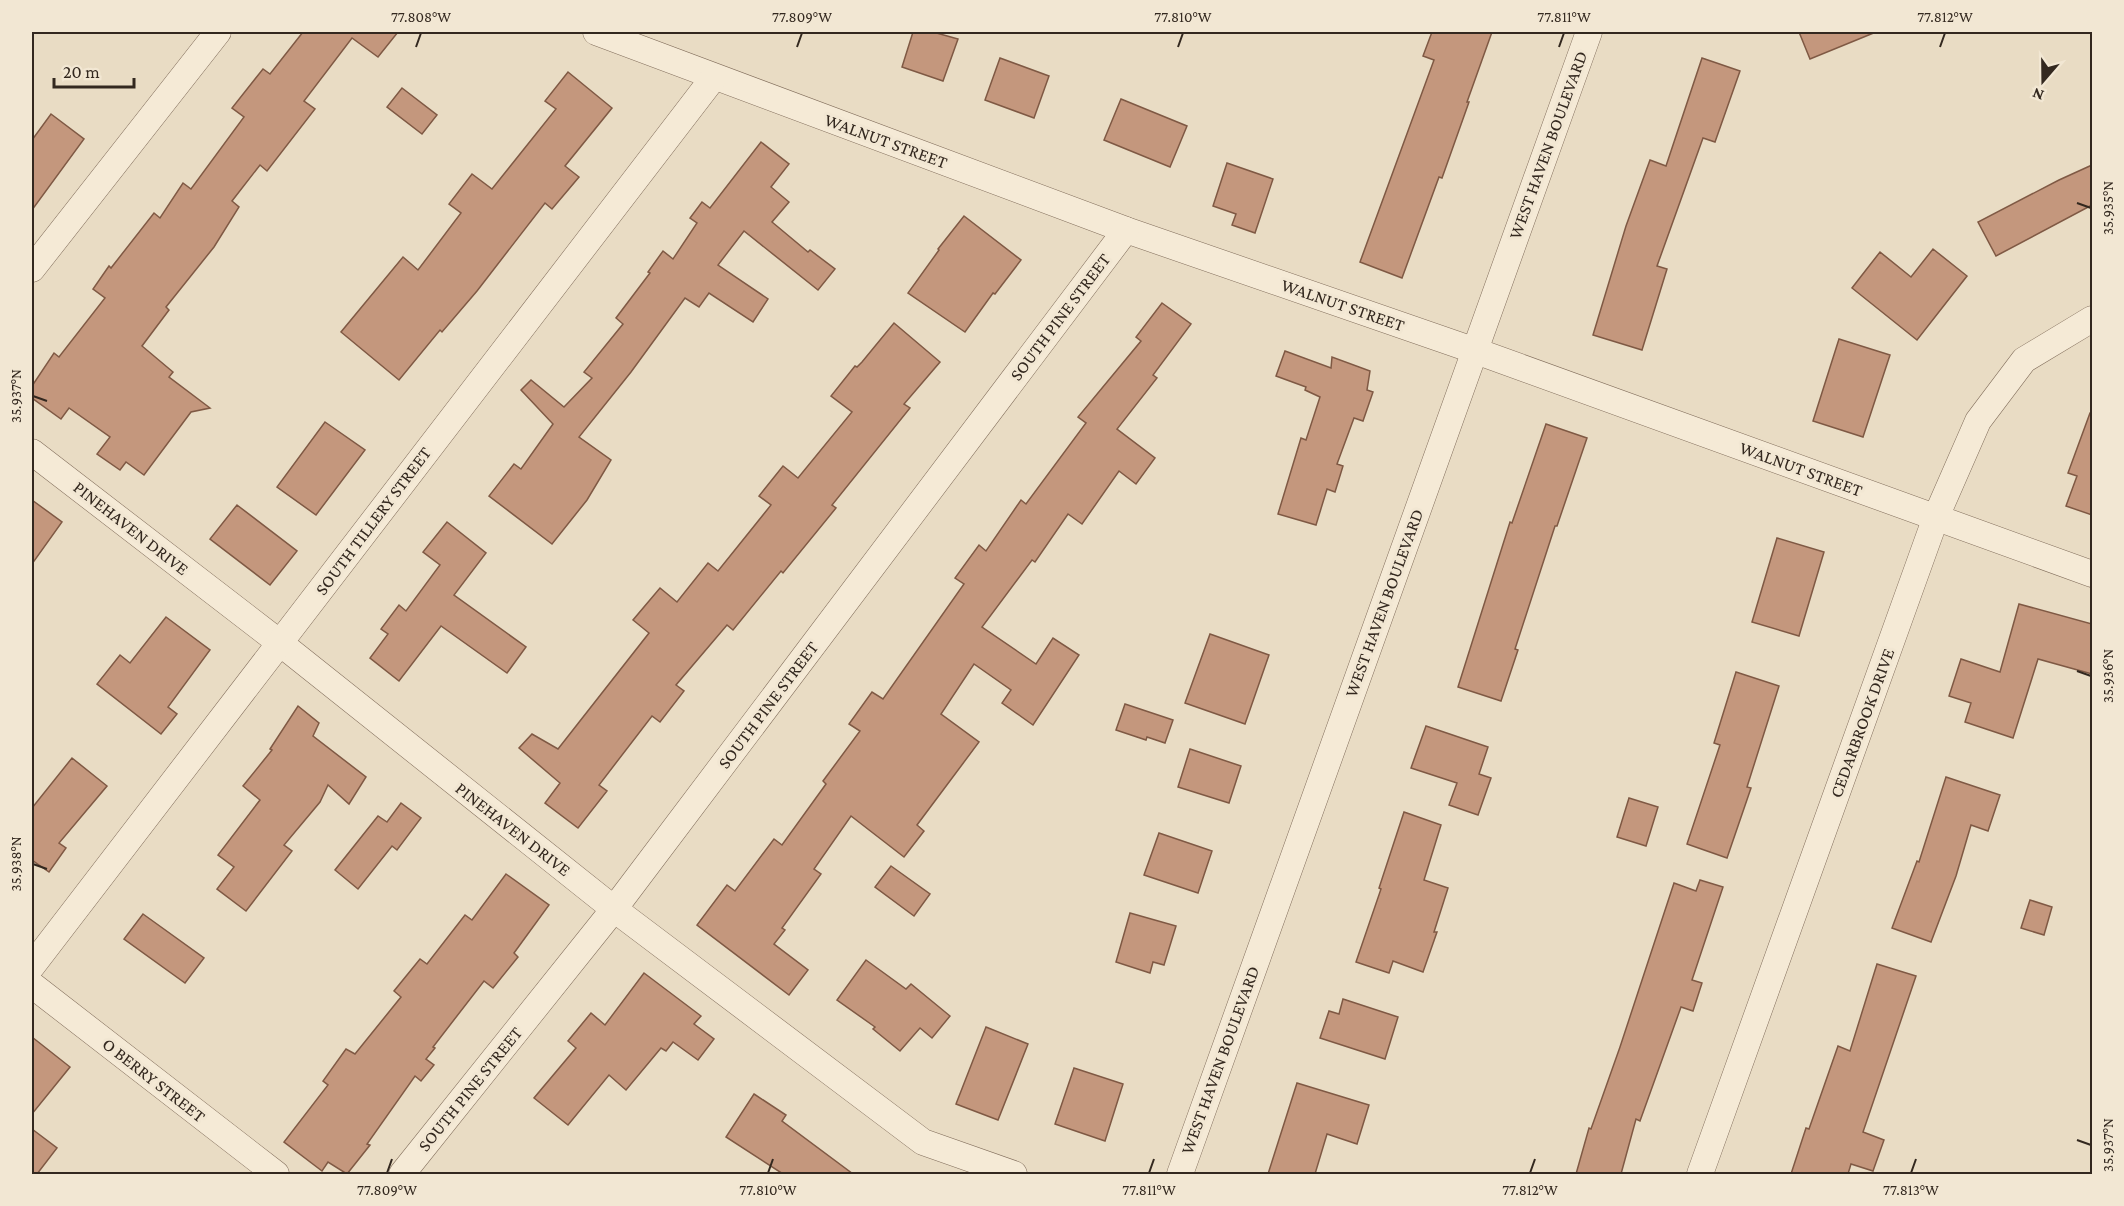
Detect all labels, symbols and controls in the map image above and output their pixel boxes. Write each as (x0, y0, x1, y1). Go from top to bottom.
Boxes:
text: 77.808°W (391, 9, 451, 25)
text: 77.809°W (772, 9, 832, 25)
text: 77.810°W (1154, 9, 1212, 25)
text: 77.811°W (1537, 9, 1591, 25)
text: 77.812°W (1917, 9, 1973, 25)
street label: WEST HAVEN BOULEVARD (1505, 48, 1591, 242)
scale bar (54, 51, 134, 89)
north arrow (2013, 51, 2073, 111)
text: 20 m (63, 62, 100, 82)
text: N (2030, 85, 2046, 104)
street label: WALNUT STREET (822, 110, 950, 173)
text: 35.935°N (2100, 181, 2116, 235)
street label: SOUTH PINE STREET (1006, 249, 1114, 385)
street label: WALNUT STREET (1279, 275, 1408, 336)
text: 35.937°N (8, 369, 24, 423)
street label: WALNUT STREET (1737, 438, 1865, 501)
street label: SOUTH TILLERY STREET (311, 443, 435, 599)
street label: PINEHAVEN DRIVE (69, 477, 193, 579)
street label: WEST HAVEN BOULEVARD (1341, 506, 1427, 700)
street label: SOUTH PINE STREET (714, 637, 822, 773)
street label: CEDARBROOK DRIVE (1826, 645, 1898, 800)
text: 35.936°N (2100, 649, 2116, 703)
street label: PINEHAVEN DRIVE (451, 778, 575, 880)
text: 35.938°N (8, 836, 24, 892)
street label: WEST HAVEN BOULEVARD (1177, 963, 1263, 1157)
street label: SOUTH PINE STREET (414, 1023, 526, 1155)
street label: O BERRY STREET (99, 1034, 210, 1126)
text: 35.937°N (2100, 1118, 2116, 1172)
text: 77.809°W (357, 1182, 417, 1198)
text: 77.810°W (739, 1182, 797, 1198)
text: 77.811°W (1122, 1182, 1176, 1198)
text: 77.812°W (1502, 1182, 1558, 1198)
text: 77.813°W (1883, 1182, 1939, 1198)

